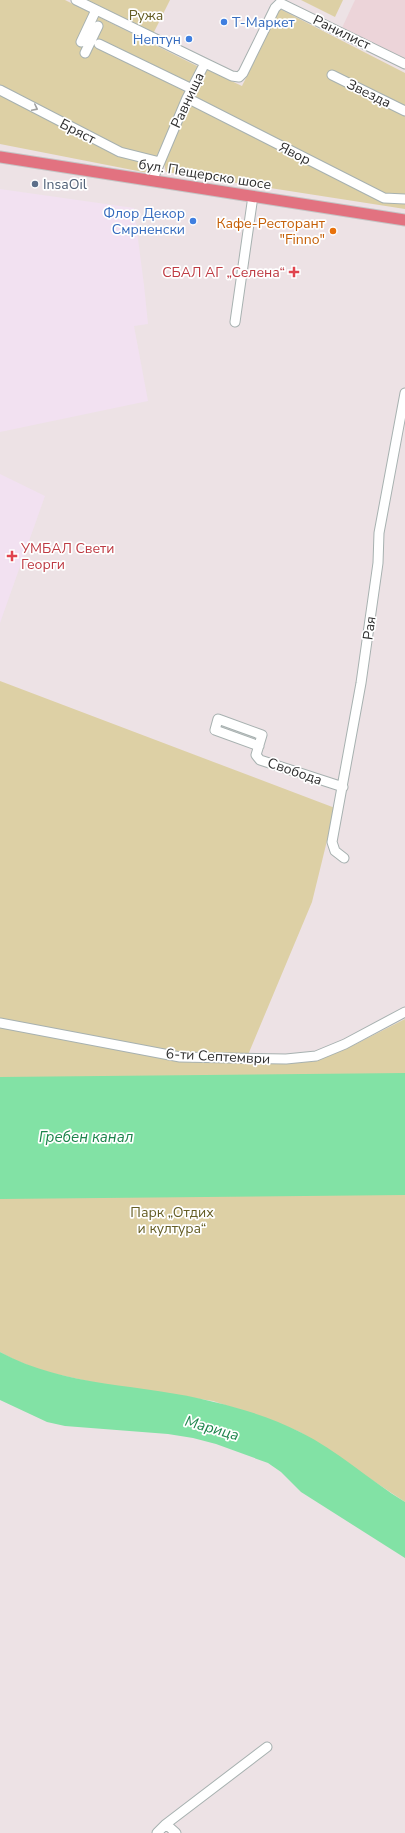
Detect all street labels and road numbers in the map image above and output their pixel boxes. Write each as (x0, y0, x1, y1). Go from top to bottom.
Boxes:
street label: Ранилист (310, 10, 374, 55)
street label: Равнища (166, 69, 209, 131)
street label: Звезда (343, 75, 394, 112)
street label: Бряст (57, 114, 100, 149)
street label: Явор (276, 137, 314, 169)
street label: бул. Пещерско шосе (137, 155, 273, 194)
street label: Рая (358, 615, 381, 641)
street label: Свобода (265, 753, 325, 790)
street label: 6-ти Септември (165, 1044, 271, 1069)

